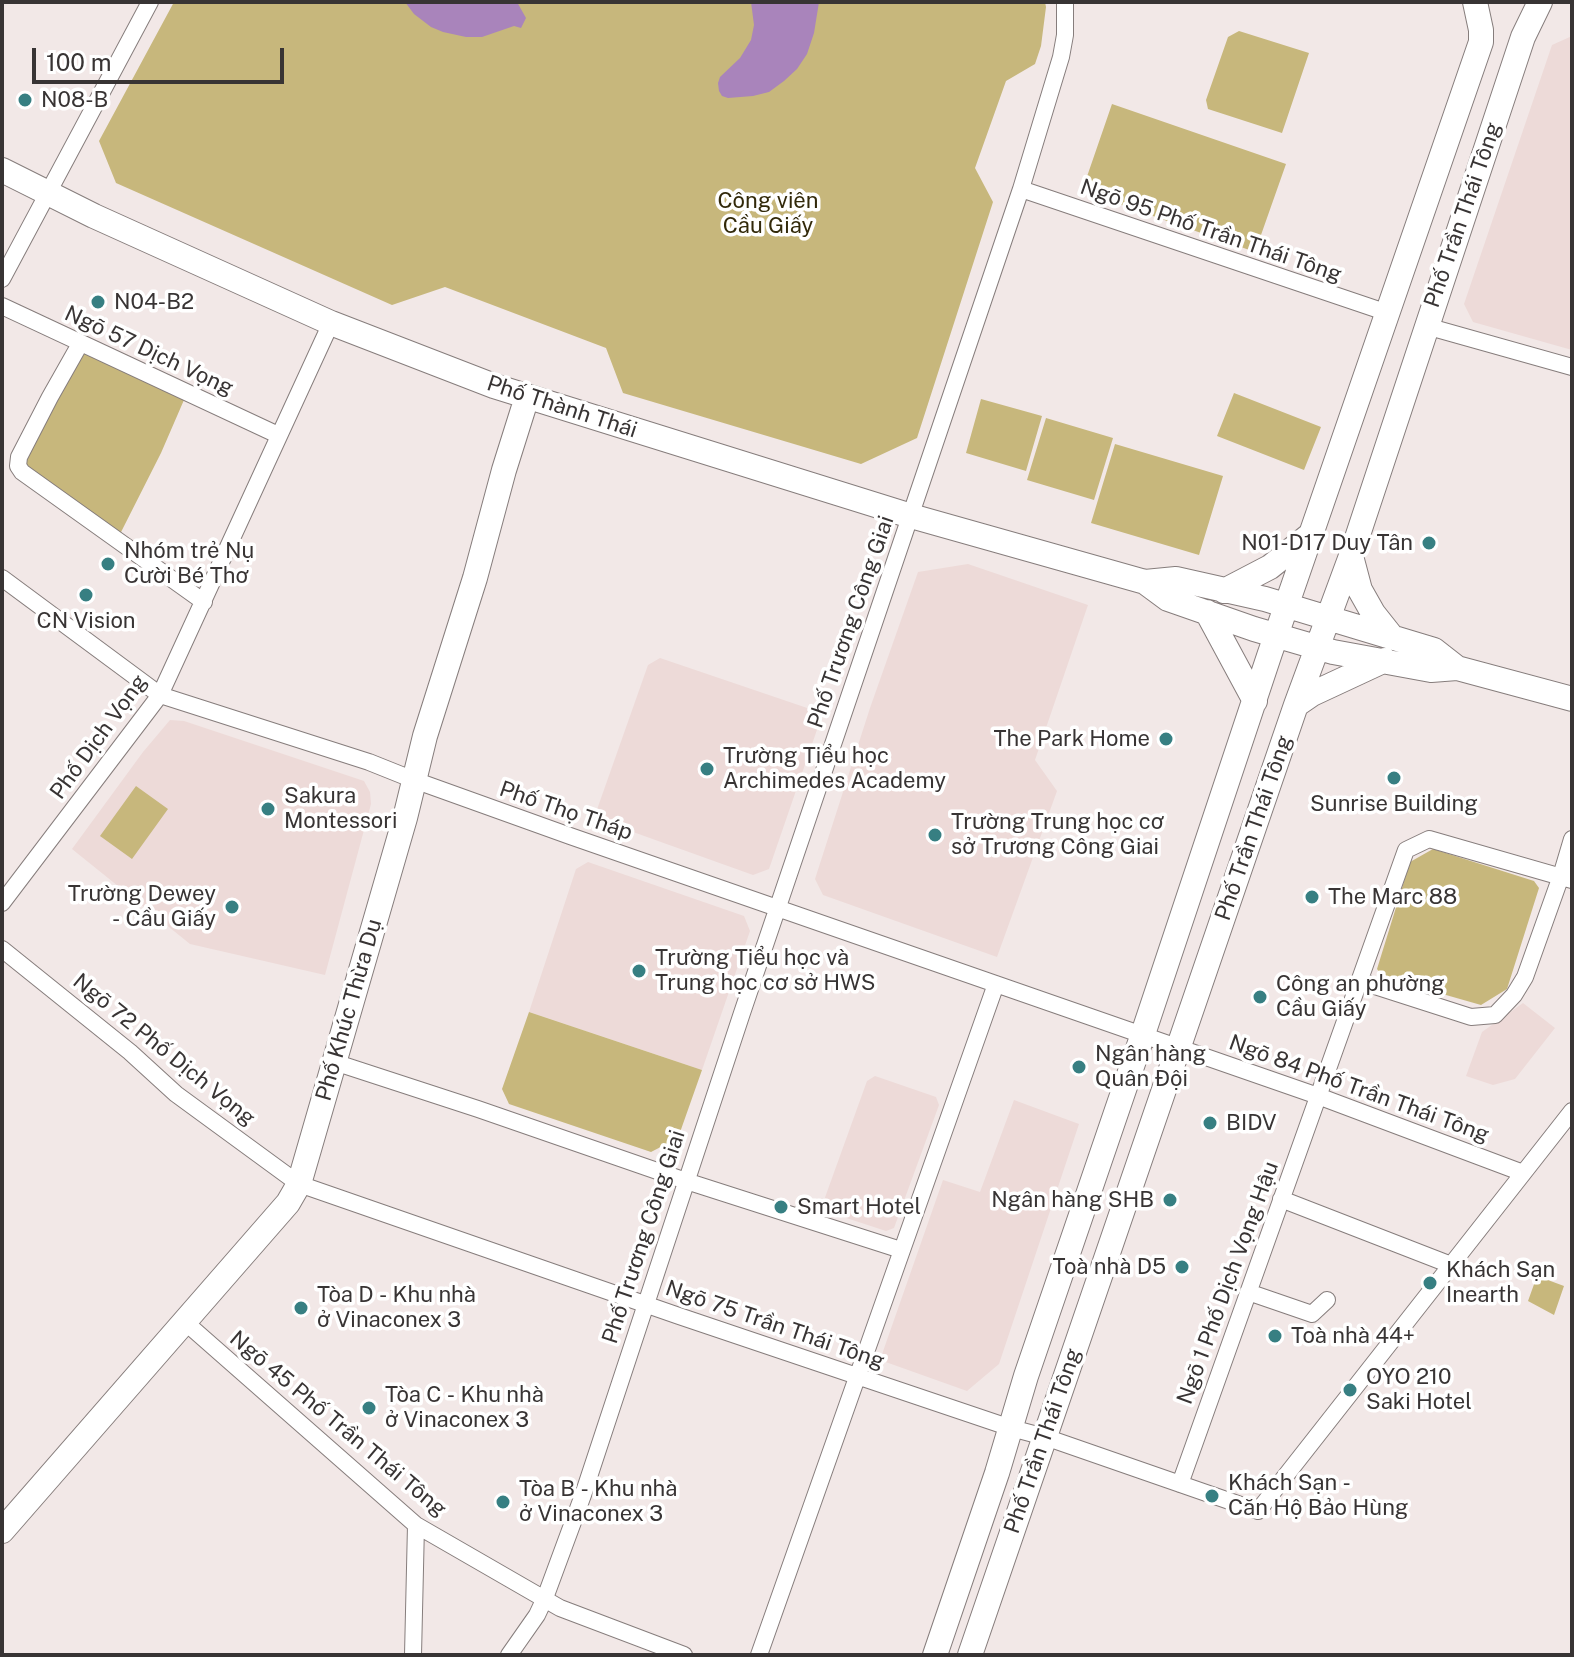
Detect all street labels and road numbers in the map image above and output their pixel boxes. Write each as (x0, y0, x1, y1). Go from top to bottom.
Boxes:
street label: Phố Trần Thái Tông (1419, 119, 1507, 311)
street label: Ngõ 95 Phố Trần Thái Tông (1077, 174, 1345, 288)
street label: Ngõ 57 Dịch Vọng (60, 300, 238, 402)
street label: Phố Thành Thái (484, 370, 640, 444)
street label: Phố Trương Công Giai (802, 512, 900, 732)
street label: Phố Dịch Vọng (45, 670, 153, 804)
street label: Phố Trần Thái Tông (1210, 732, 1298, 924)
street label: Phố Thọ Tháp (496, 776, 636, 846)
street label: Phố Khúc Thừa Dụ (310, 916, 388, 1104)
street label: Ngõ 72 Phố Dịch Vọng (67, 968, 261, 1132)
street label: Ngõ 84 Phố Trần Thái Tông (1225, 1030, 1493, 1148)
street label: Phố Trương Công Giai (597, 1127, 691, 1347)
street label: Ngõ 1 Phố Dịch Vọng Hậu (1172, 1158, 1284, 1408)
street label: Ngõ 75 Trần Thái Tông (662, 1275, 888, 1375)
street label: Ngõ 45 Phố Trần Thái Tông (224, 1326, 452, 1522)
street label: Phố Trần Thái Tông (999, 1345, 1087, 1537)

